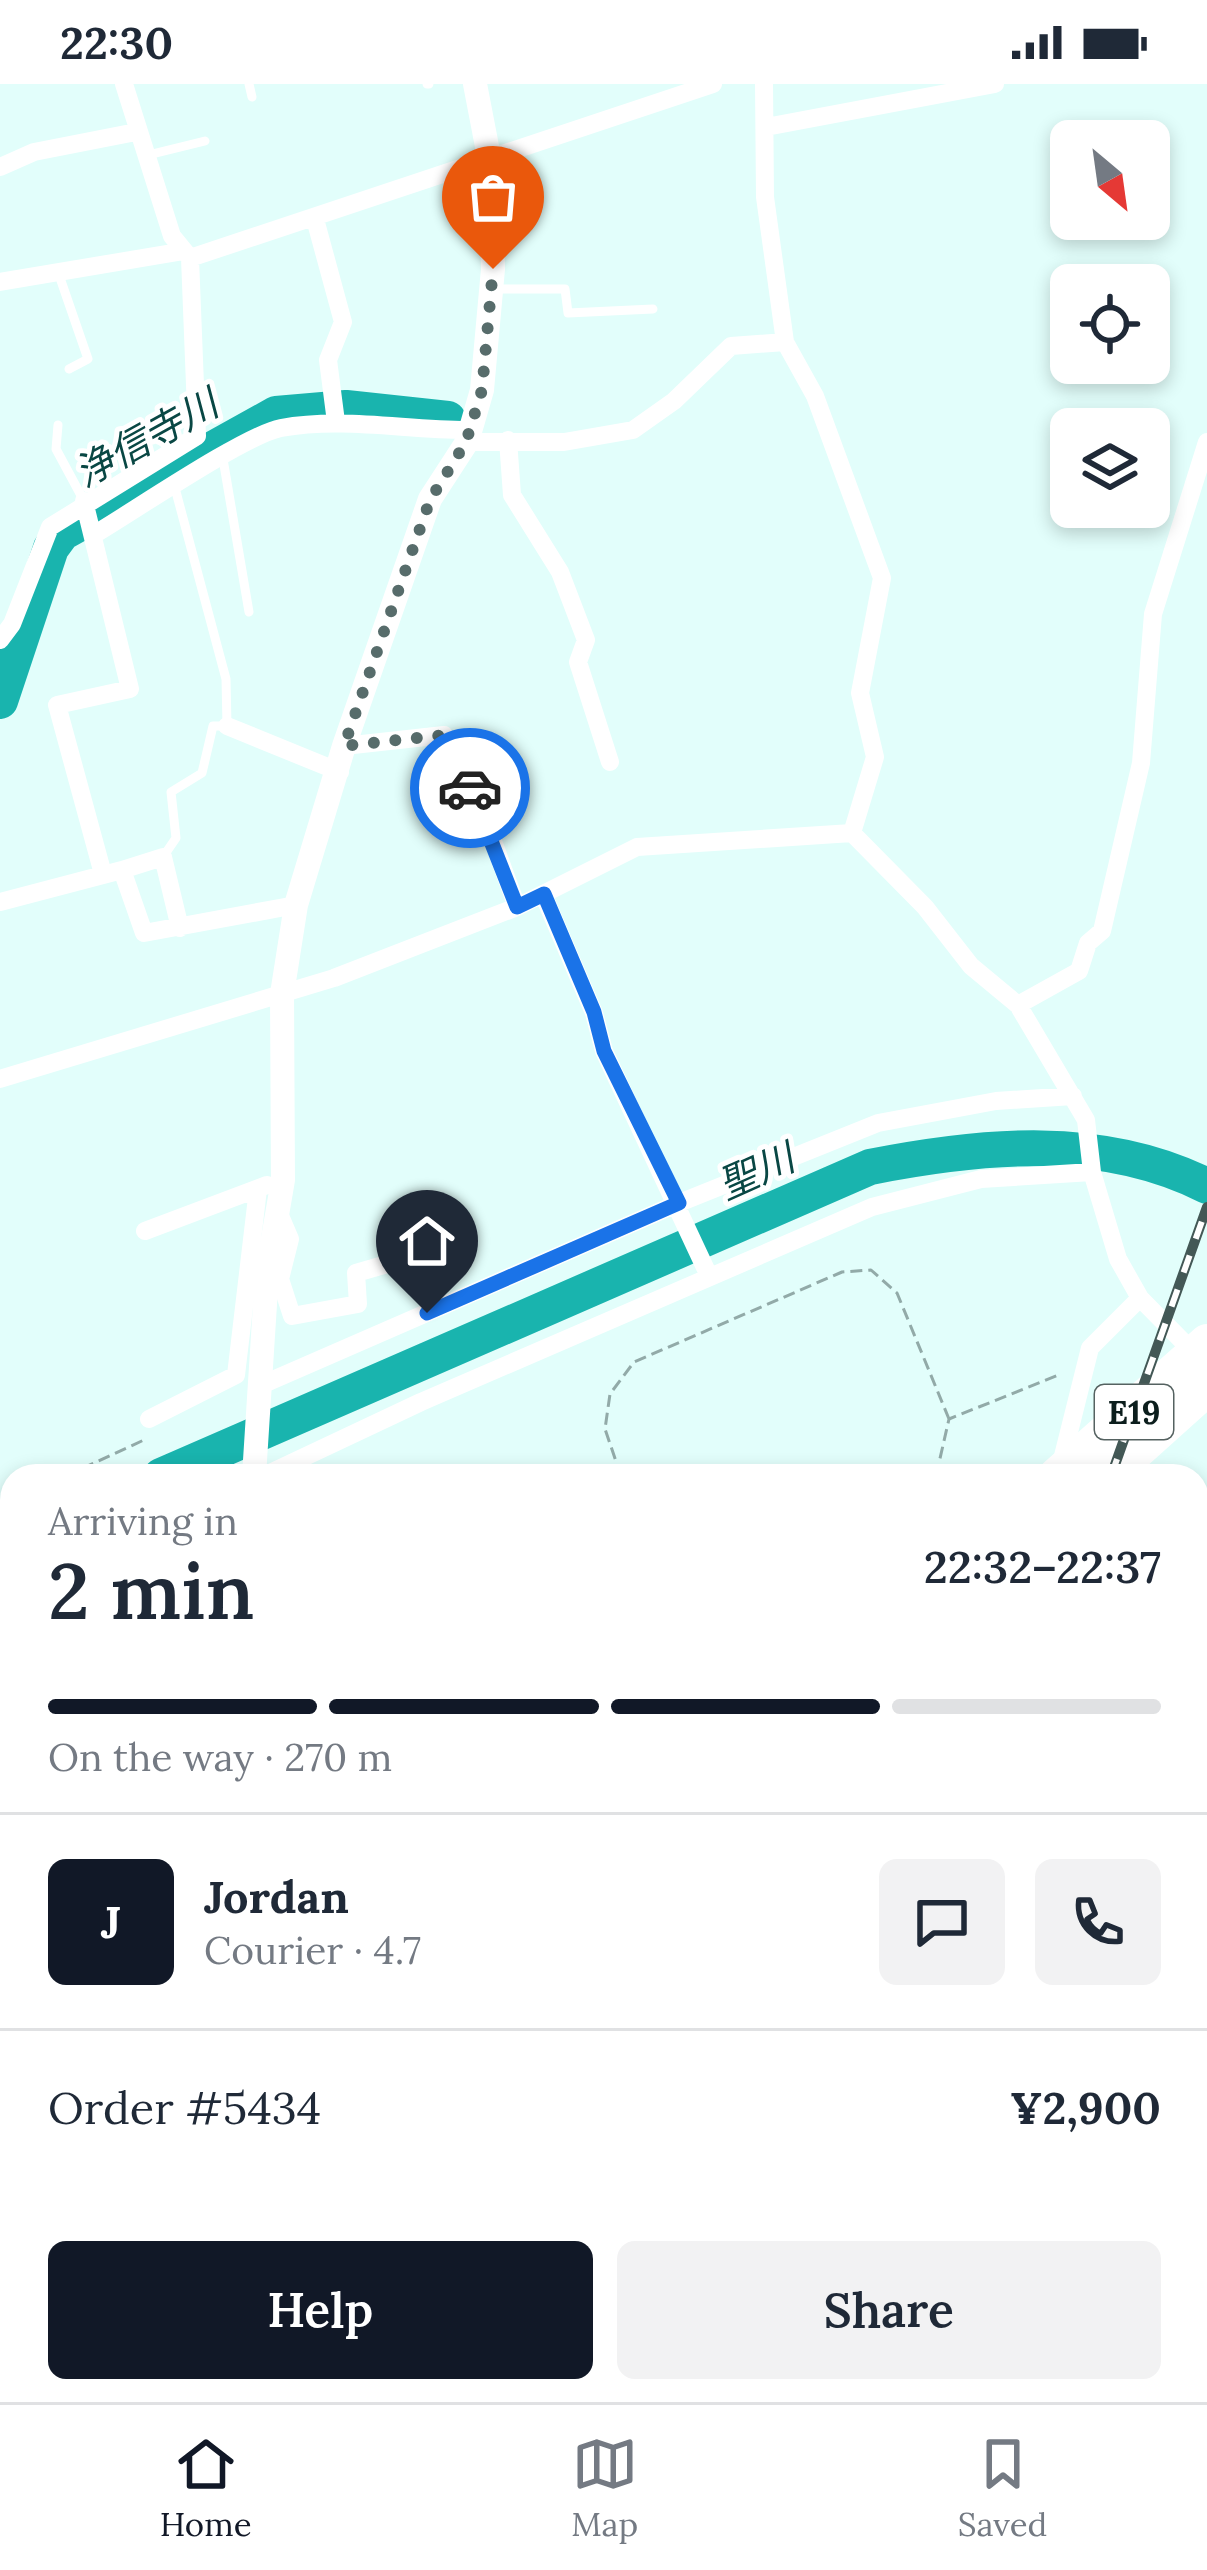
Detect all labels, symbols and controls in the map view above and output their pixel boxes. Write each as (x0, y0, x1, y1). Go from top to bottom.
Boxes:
text: 22:30 (60, 14, 173, 71)
north arrow (1050, 120, 1170, 240)
map controls (1050, 120, 1170, 528)
pin (442, 146, 544, 269)
icon: bag (460, 164, 526, 230)
button: locate (1050, 264, 1170, 384)
water label: 浄信寺川 (66, 376, 230, 498)
button: layers (1050, 408, 1170, 528)
courier (410, 728, 530, 848)
icon: car (437, 755, 503, 821)
water label: 聖川 (710, 1131, 805, 1210)
pin (376, 1190, 478, 1313)
icon: home (394, 1208, 460, 1274)
road number: E19 (1095, 1385, 1173, 1439)
text: Arriving in (48, 1496, 238, 1546)
text: 22:32–22:37 (924, 1538, 1161, 1595)
text: 2 min (48, 1541, 255, 1640)
text: On the way · 270 m (48, 1732, 392, 1782)
button: chat (879, 1859, 1005, 1985)
button: phone (1035, 1859, 1161, 1985)
text: Jordan (204, 1868, 349, 1925)
text: J (101, 1893, 121, 1950)
text: Courier · 4.7 (204, 1925, 421, 1975)
text: Order #5434 (48, 2079, 321, 2136)
text: ¥2,900 (1010, 2079, 1161, 2136)
button: Help (48, 2241, 593, 2379)
button: Share (617, 2241, 1161, 2379)
tab: Home (160, 2431, 252, 2545)
tab: Map (571, 2431, 638, 2545)
tab: Saved (958, 2431, 1047, 2545)

